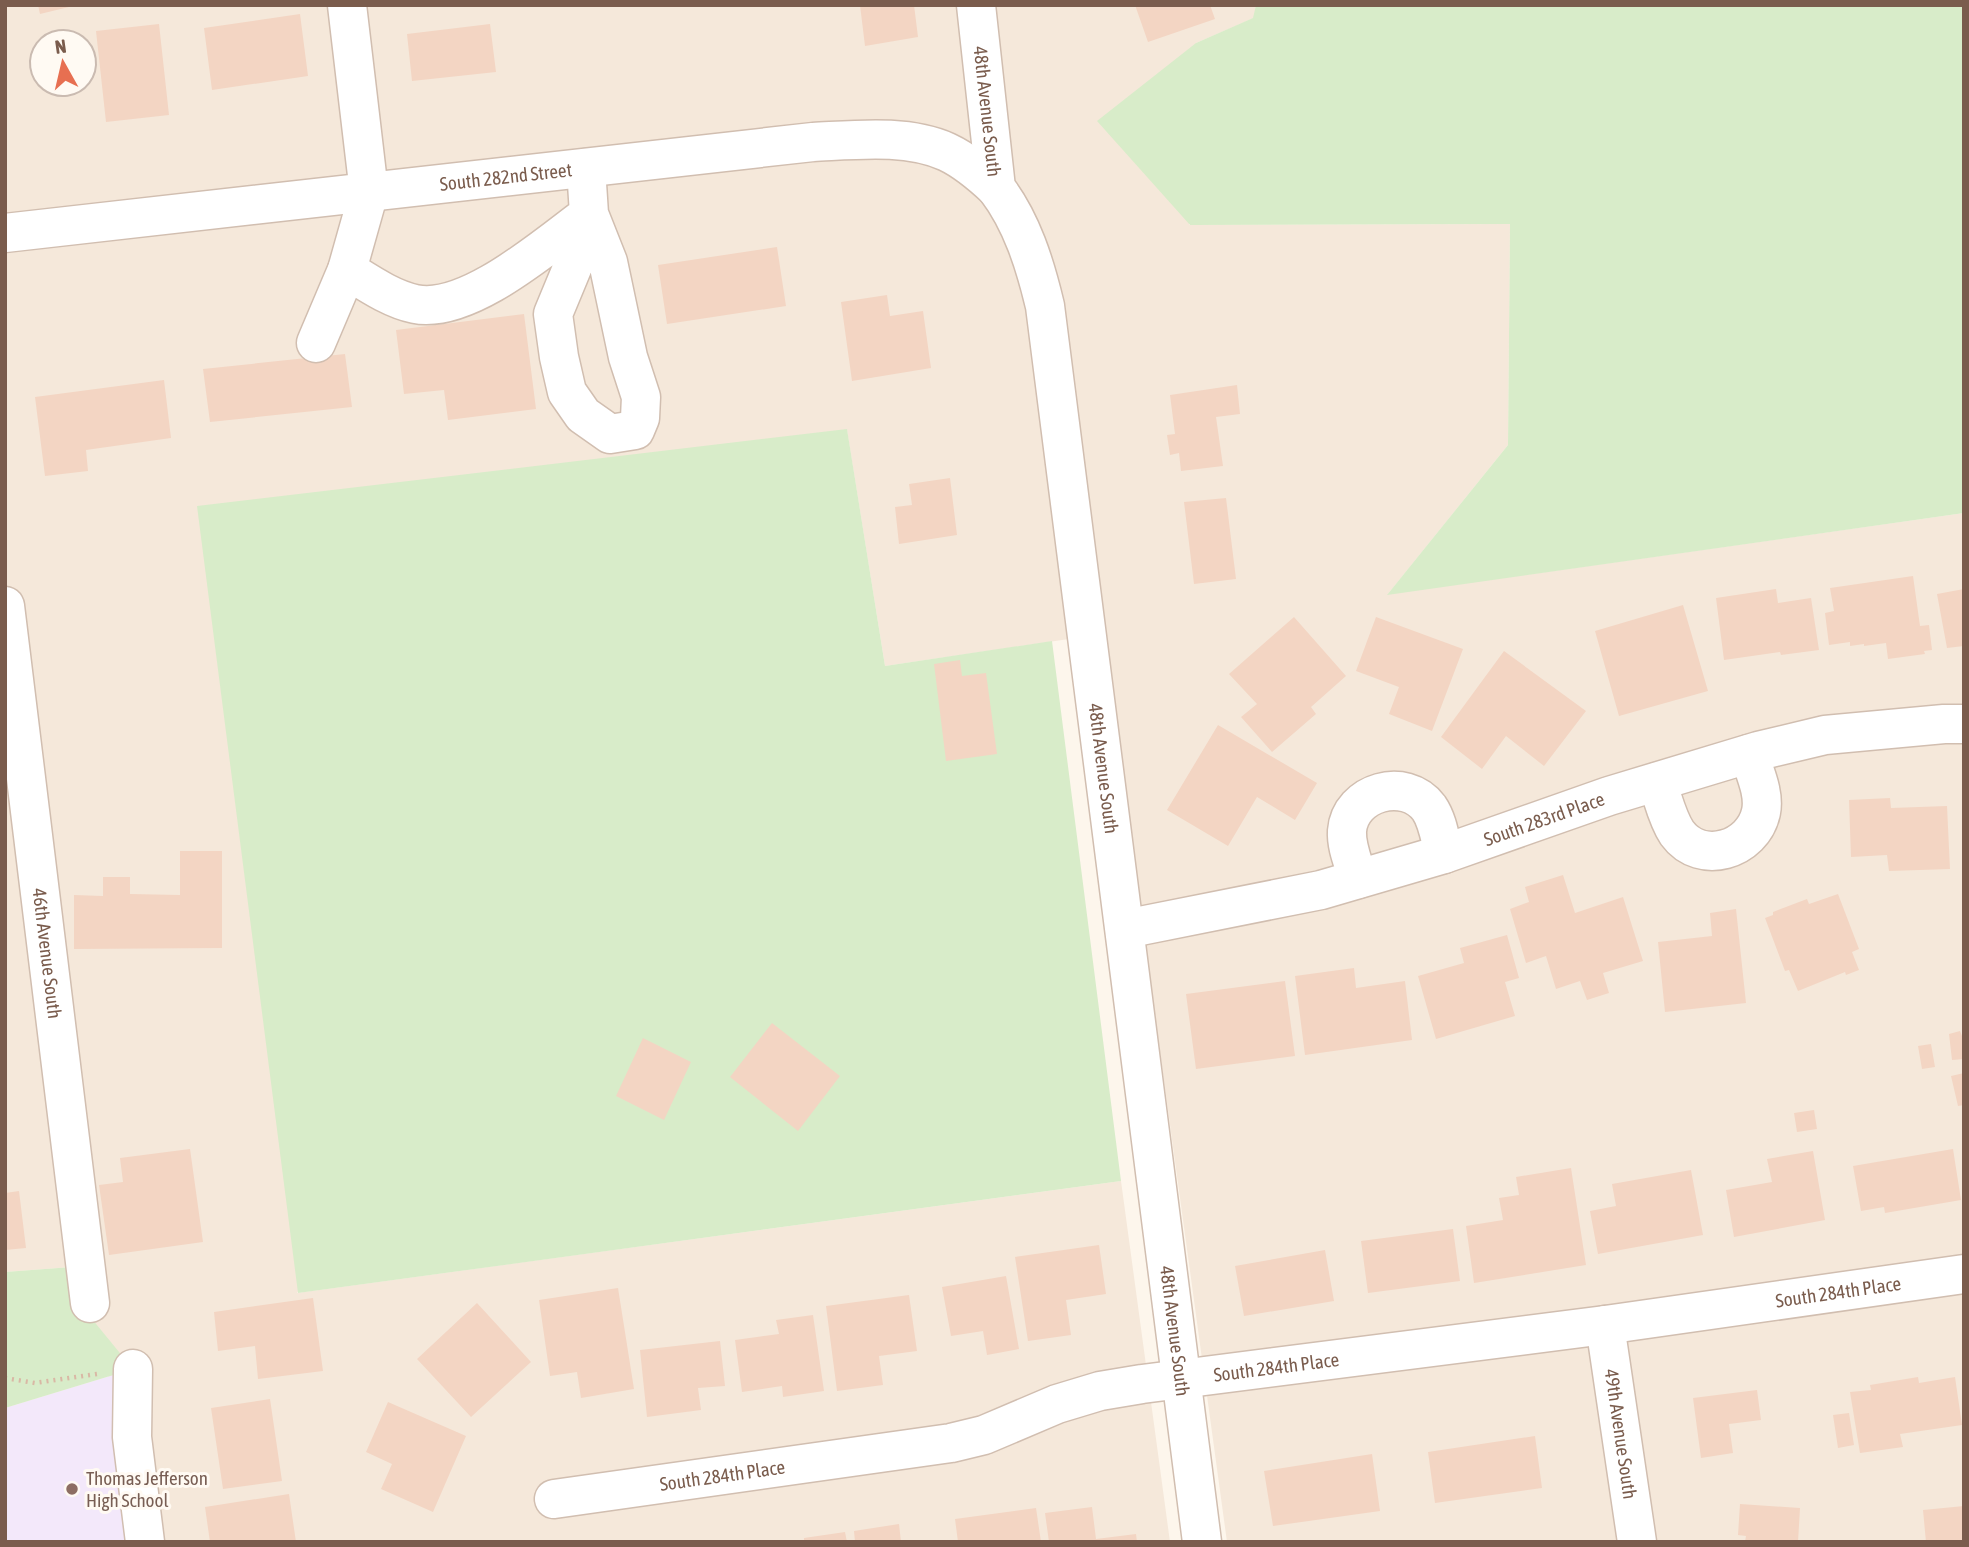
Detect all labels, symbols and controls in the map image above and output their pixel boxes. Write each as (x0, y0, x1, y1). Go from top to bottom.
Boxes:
north arrow (28, 28, 98, 98)
text: N (54, 34, 68, 58)
street label: 48th Avenue South (970, 45, 1006, 178)
street label: South 282nd Street (439, 158, 573, 195)
street label: 48th Avenue South (1085, 702, 1123, 835)
street label: South 283rd Place (1481, 788, 1607, 850)
street label: 46th Avenue South (29, 887, 66, 1020)
street label: 48th Avenue South (1156, 1264, 1194, 1397)
street label: South 284th Place (1774, 1272, 1902, 1312)
street label: South 284th Place (1212, 1348, 1340, 1386)
street label: 49th Avenue South (1601, 1367, 1642, 1500)
street label: South 284th Place (658, 1456, 786, 1495)
place label: Thomas Jefferson High School (86, 1467, 208, 1511)
marker: Thomas Jefferson High School (64, 1481, 80, 1497)

